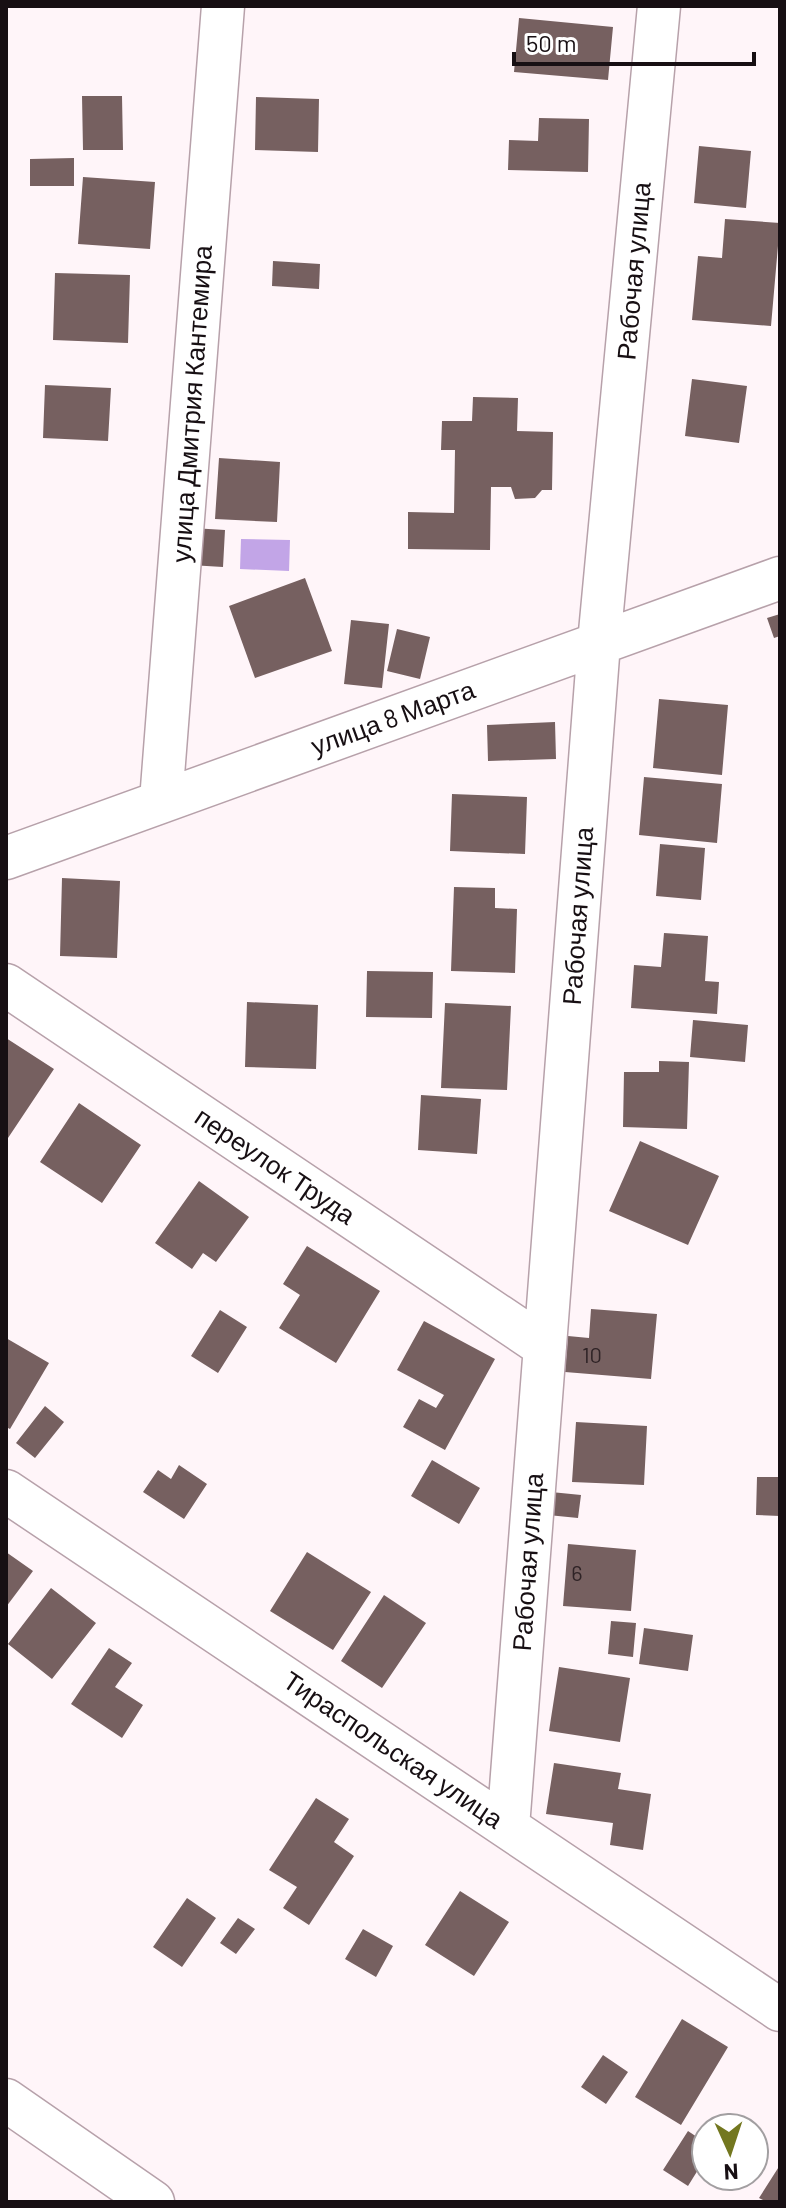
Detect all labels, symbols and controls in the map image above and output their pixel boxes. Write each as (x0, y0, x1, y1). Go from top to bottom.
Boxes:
scale bar (514, 16, 754, 66)
text: 50 m (526, 28, 577, 57)
street label: Рабочая улица (609, 180, 656, 361)
street label: улица Дмитрия Кантемира (164, 244, 217, 564)
street label: улица 8 Марта (306, 672, 479, 761)
street label: Рабочая улица (555, 825, 598, 1006)
street label: переулок Труда (190, 1100, 362, 1230)
house number: 10 (582, 1341, 602, 1367)
street label: Рабочая улица (505, 1471, 548, 1652)
house number: 6 (571, 1559, 583, 1585)
street label: Тираспольская улица (278, 1664, 510, 1834)
north arrow (690, 2112, 770, 2192)
text: N (723, 2160, 739, 2186)

